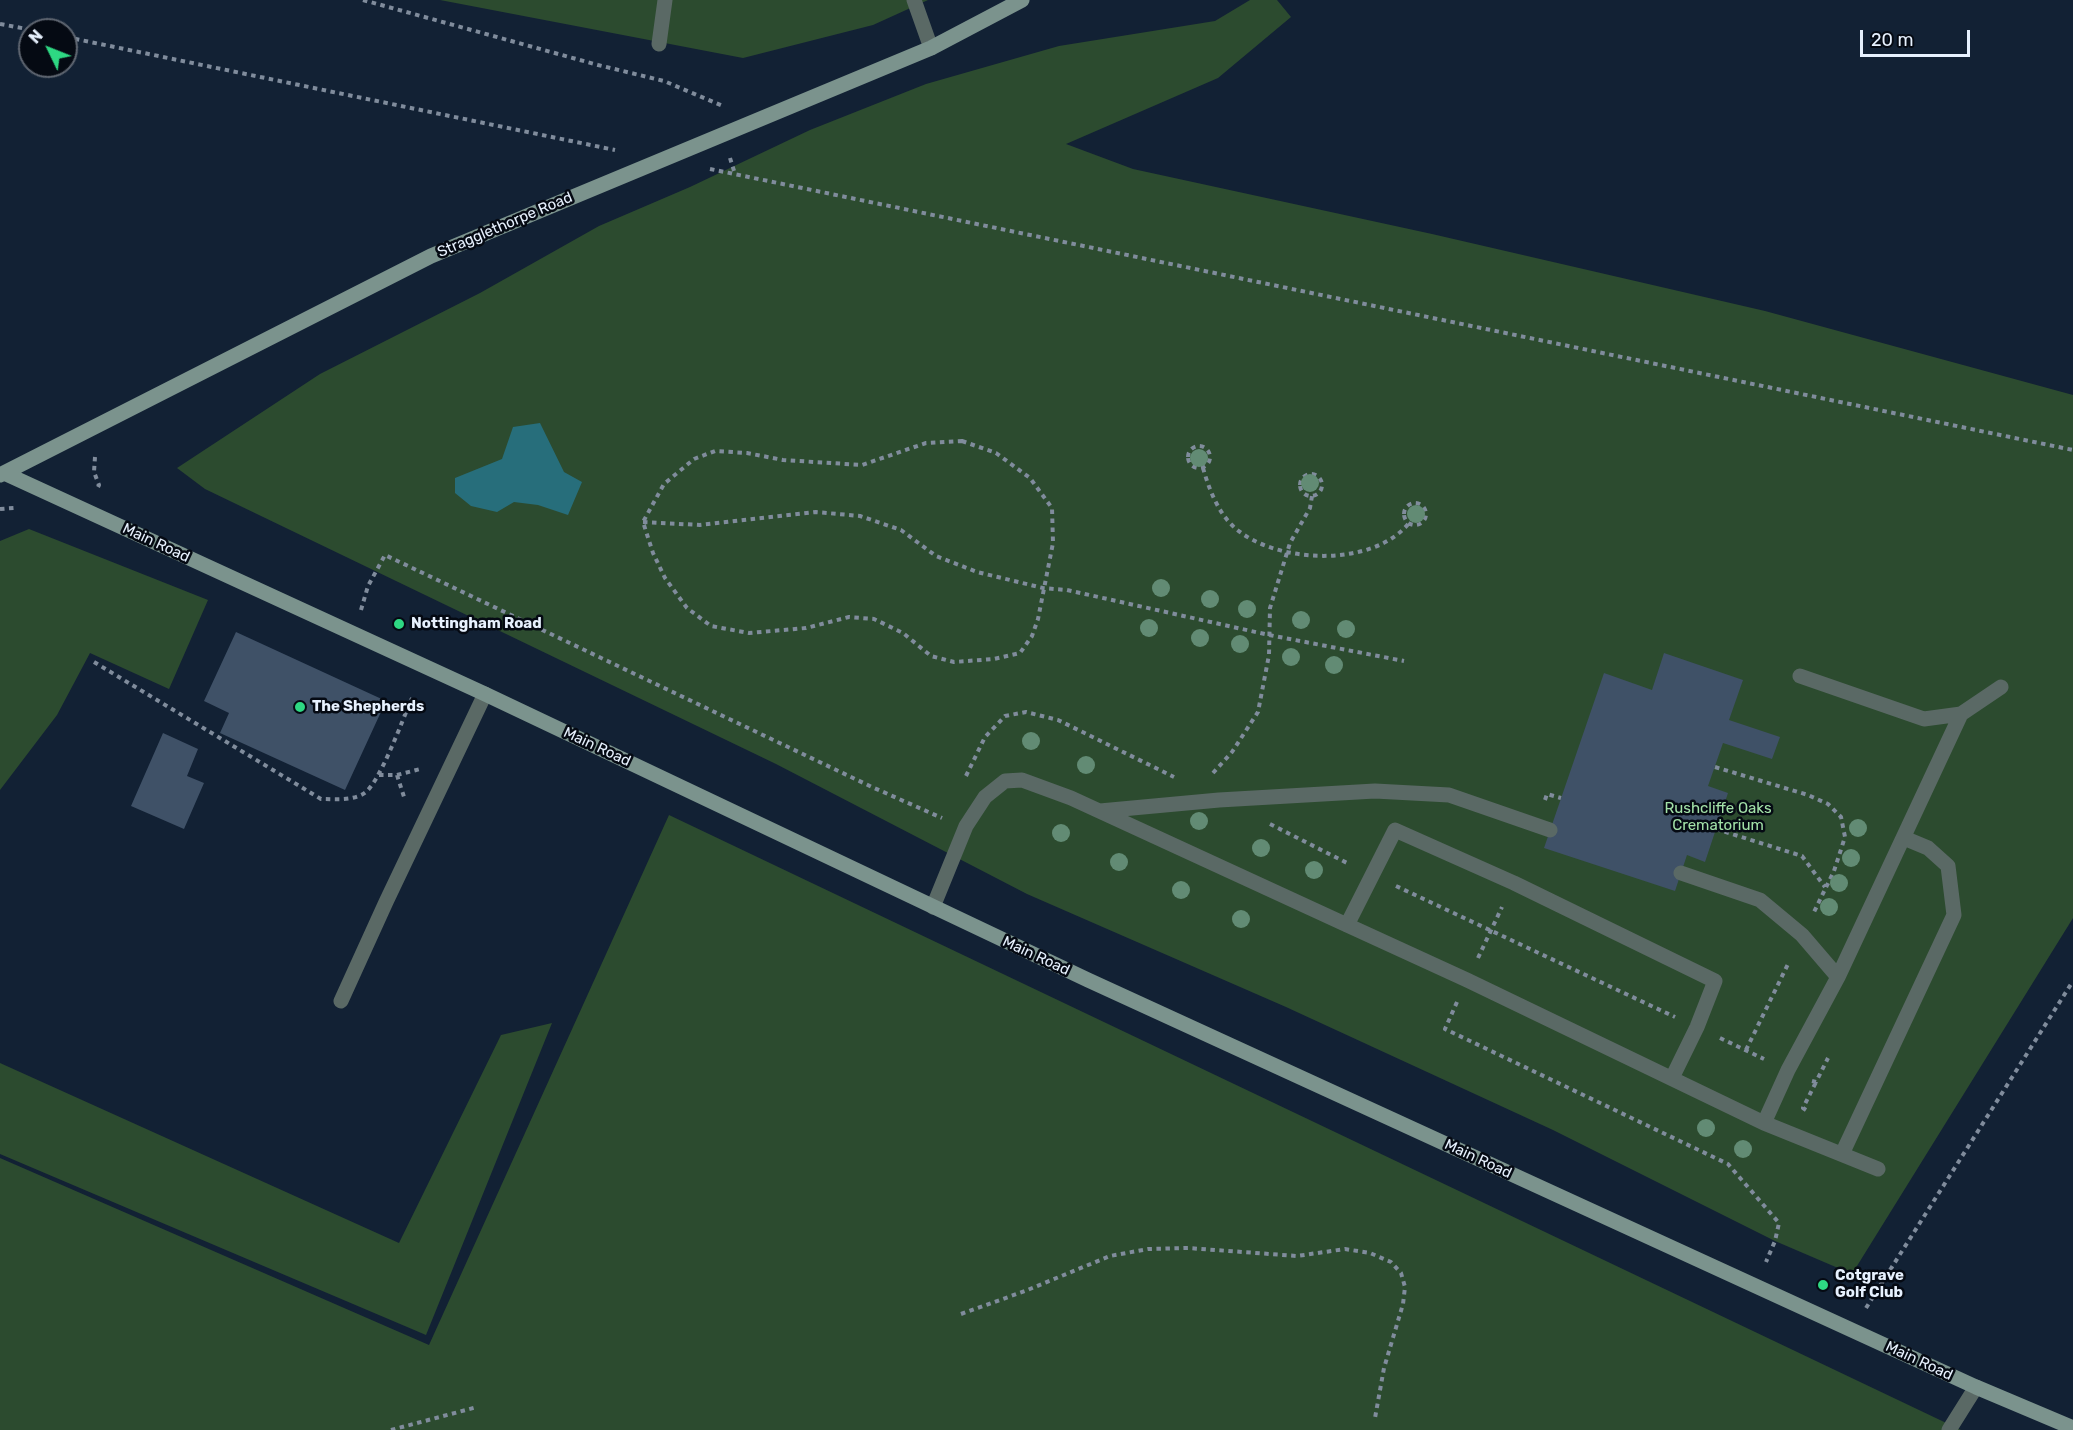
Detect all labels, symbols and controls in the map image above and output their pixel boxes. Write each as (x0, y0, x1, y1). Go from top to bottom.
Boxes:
north arrow (18, 18, 78, 78)
scale bar (1863, 18, 1972, 56)
text: N (25, 26, 47, 47)
text: 20 m (1871, 29, 1913, 51)
street label: Stragglethorpe Road (435, 188, 575, 262)
street label: Main Road (120, 520, 192, 566)
place label: Nottingham Road (411, 615, 542, 633)
marker: Nottingham Road (392, 617, 406, 631)
place label: The Shepherds (312, 698, 424, 716)
marker: The Shepherds (293, 700, 307, 714)
street label: Main Road (561, 724, 633, 770)
park label: Rushcliffe Oaks Crematorium (1664, 800, 1772, 835)
street label: Main Road (1000, 933, 1072, 979)
street label: Main Road (1442, 1136, 1514, 1182)
place label: Cotgrave Golf Club (1835, 1267, 1904, 1302)
marker: Cotgrave Golf Club (1816, 1278, 1830, 1292)
street label: Main Road (1883, 1338, 1955, 1384)

